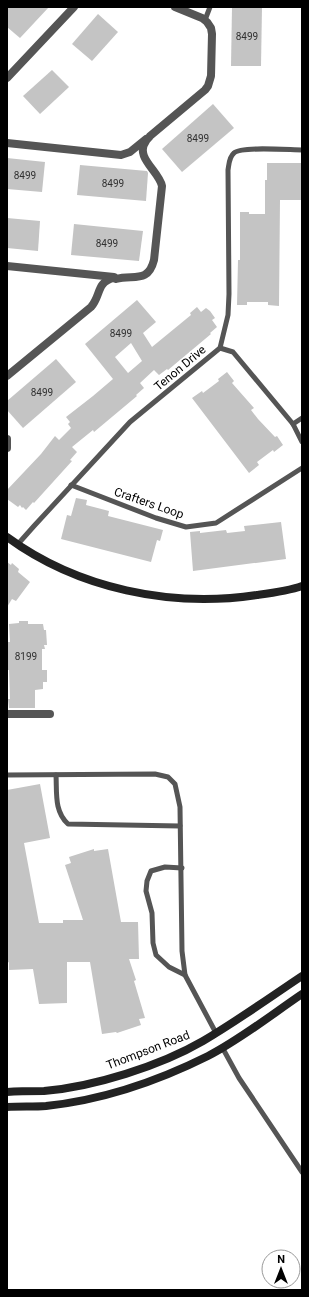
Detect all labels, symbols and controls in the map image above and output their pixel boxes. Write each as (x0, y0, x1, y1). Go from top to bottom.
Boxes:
house number: 8499 (236, 31, 258, 42)
house number: 8499 (187, 133, 209, 144)
house number: 8499 (14, 170, 36, 181)
house number: 8499 (102, 178, 124, 189)
house number: 8499 (96, 238, 118, 249)
house number: 8499 (110, 328, 132, 339)
street label: Tenon Drive (151, 342, 209, 394)
house number: 8499 (31, 387, 53, 398)
street label: Crafters Loop (112, 485, 186, 522)
house number: 8199 (15, 651, 37, 662)
street label: Thompson Road (104, 1028, 192, 1072)
north arrow (261, 1249, 301, 1289)
text: N (277, 1253, 285, 1266)

